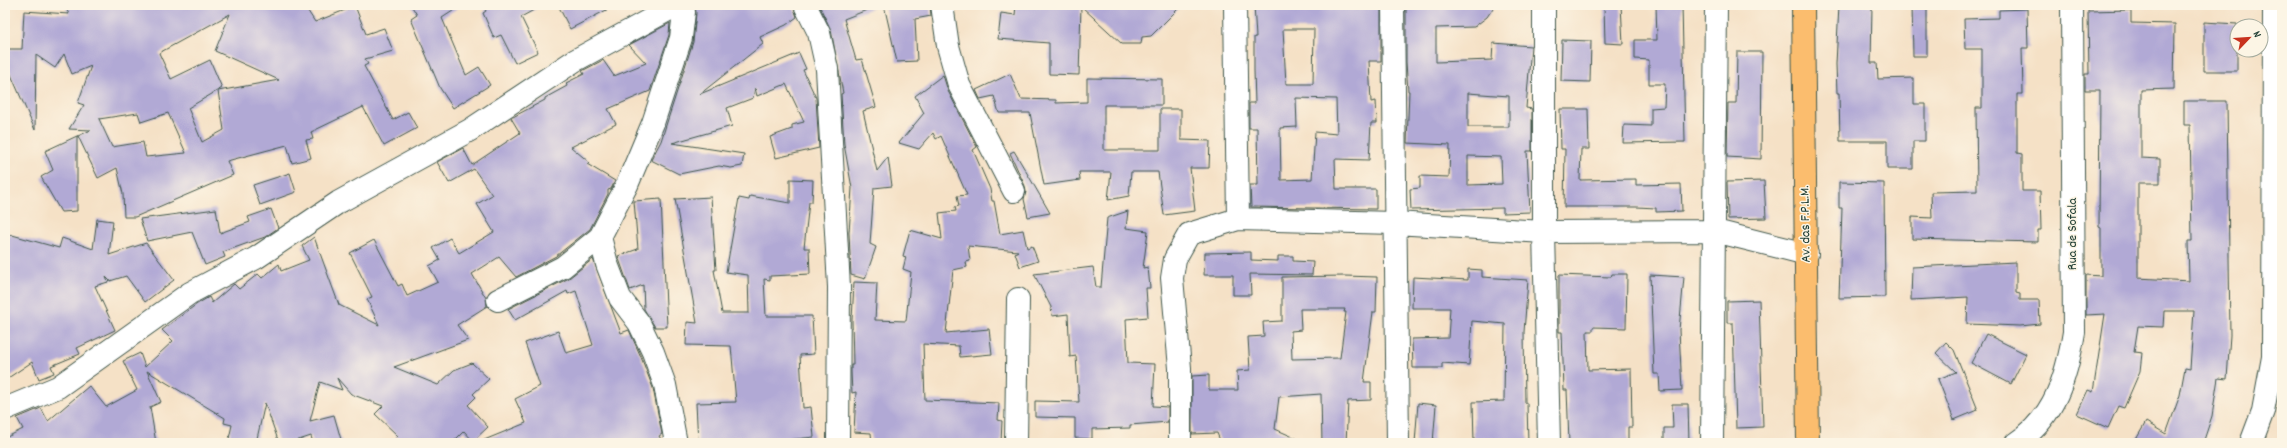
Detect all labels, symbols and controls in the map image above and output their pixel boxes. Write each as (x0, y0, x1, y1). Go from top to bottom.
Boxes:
north arrow (2229, 18, 2269, 58)
text: N (2248, 29, 2265, 41)
street label: Av. das F.P.L.M. (1795, 185, 1817, 263)
street label: Rua de Sofala (2063, 197, 2083, 270)

